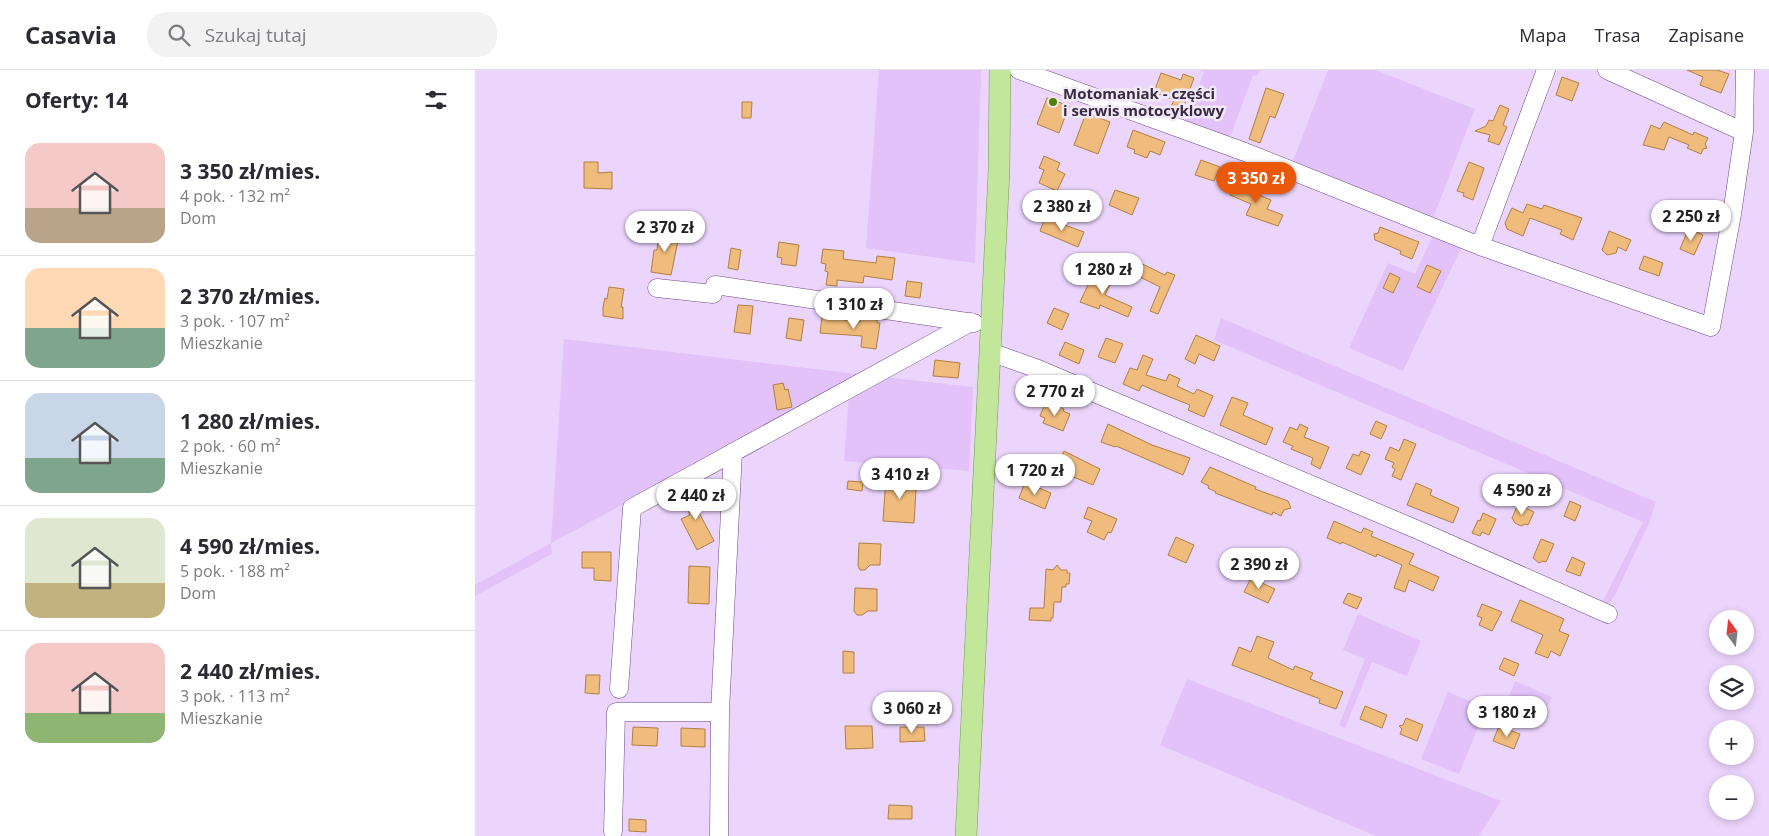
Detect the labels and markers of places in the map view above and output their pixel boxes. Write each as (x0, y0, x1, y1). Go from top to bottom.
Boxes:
place label: Motomaniak - części i serwis motocyklowy (1063, 83, 1224, 120)
marker: Motomaniak - części i serwis motocyklowy (1047, 96, 1059, 108)
pin: 3 350 zł (1204, 162, 1308, 204)
pin: 2 380 zł (1010, 190, 1114, 232)
pin: 2 250 zł (1639, 200, 1743, 242)
pin: 2 370 zł (613, 210, 717, 253)
pin: 1 280 zł (1051, 252, 1155, 295)
pin: 1 310 zł (802, 288, 906, 330)
pin: 2 770 zł (1003, 374, 1107, 417)
pin: 1 720 zł (983, 454, 1087, 496)
pin: 3 410 zł (848, 458, 952, 500)
pin: 4 590 zł (1470, 474, 1574, 516)
pin: 2 440 zł (644, 478, 748, 521)
pin: 2 390 zł (1207, 548, 1311, 590)
pin: 3 060 zł (860, 692, 964, 734)
pin: 3 180 zł (1455, 696, 1559, 738)

